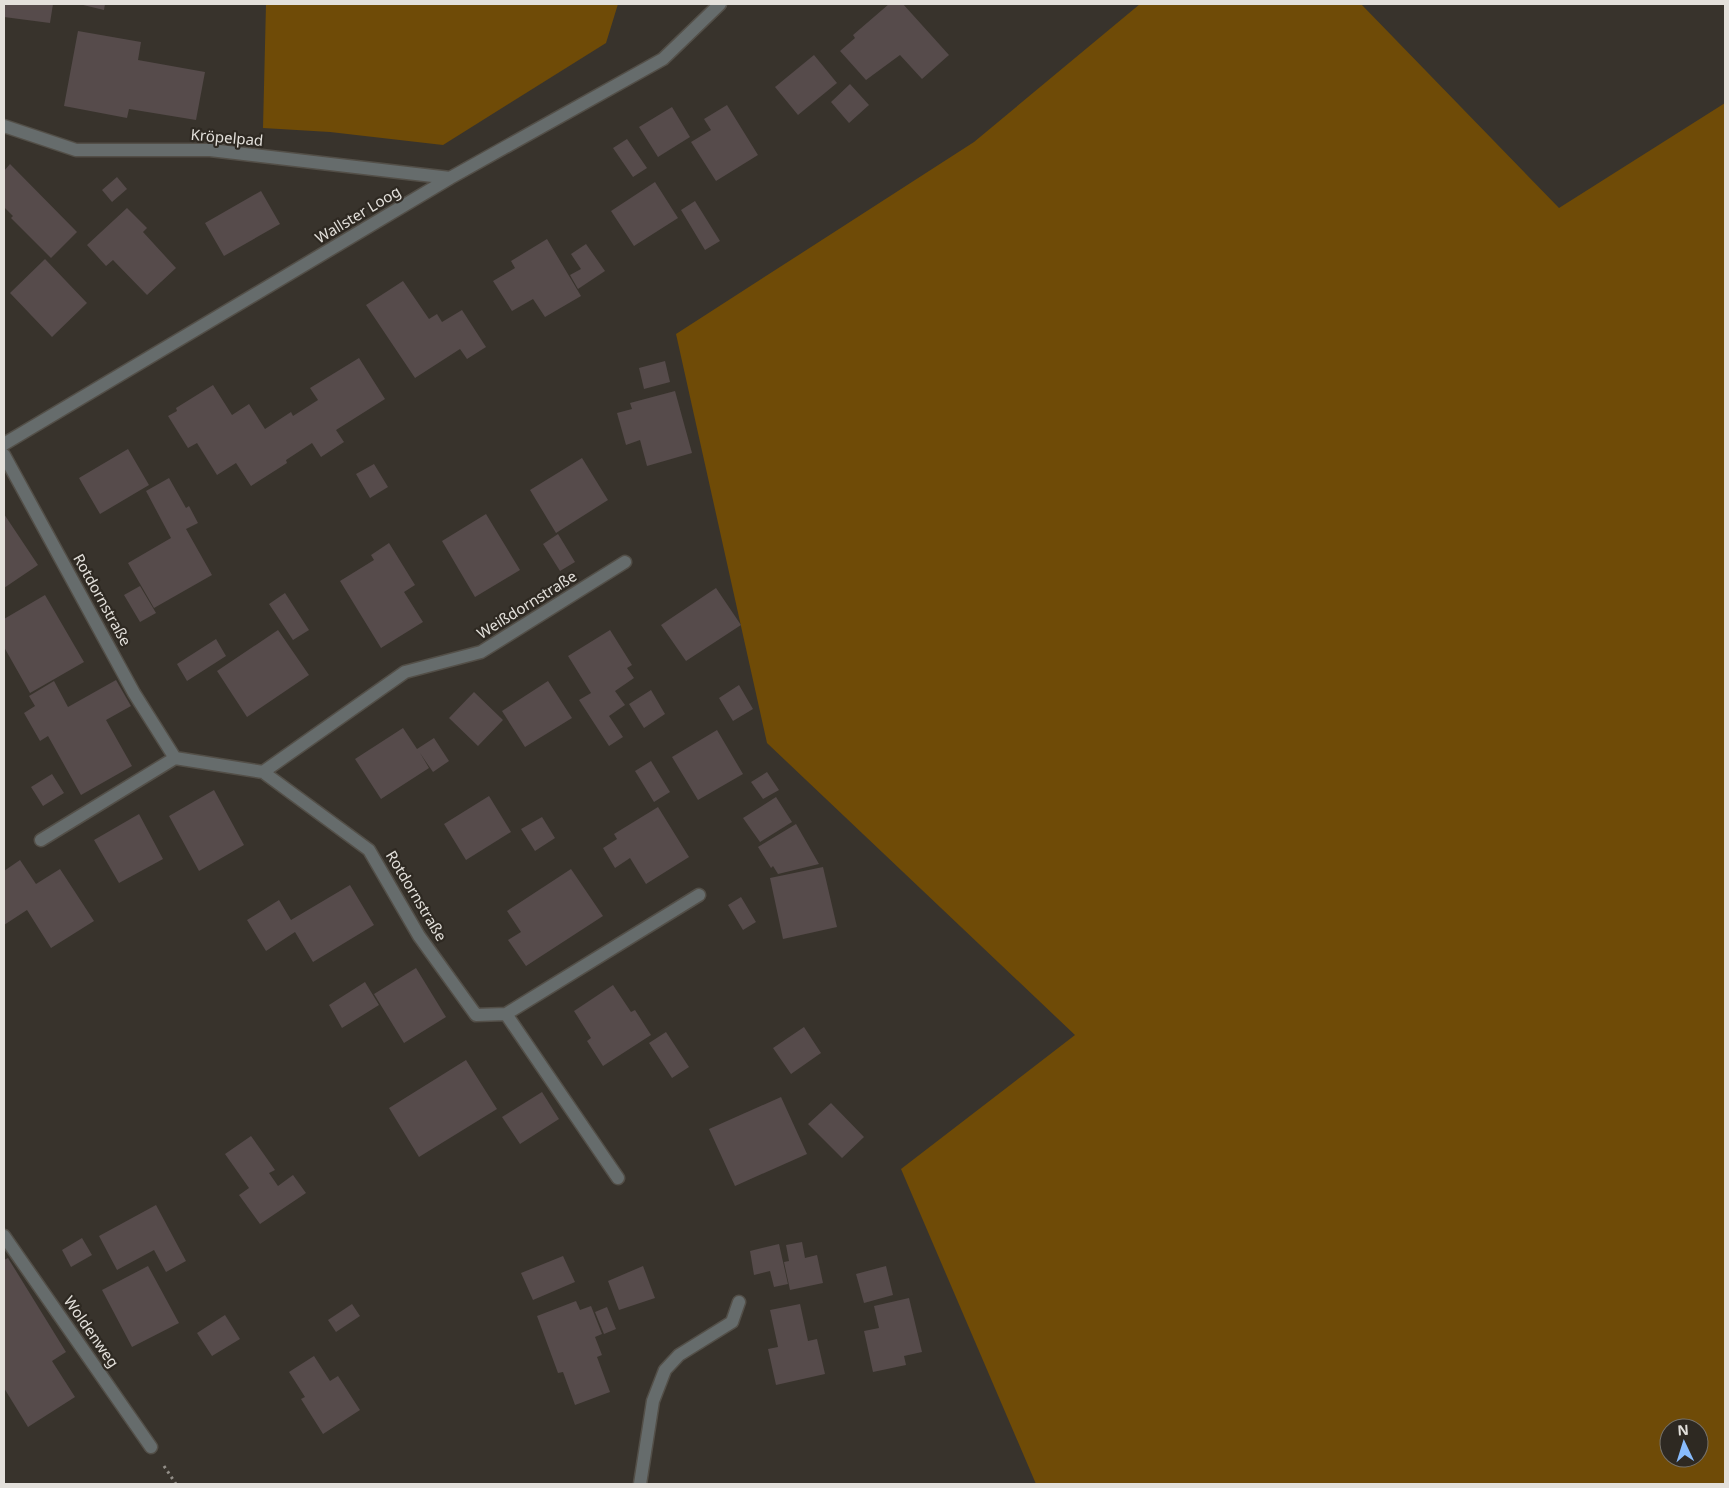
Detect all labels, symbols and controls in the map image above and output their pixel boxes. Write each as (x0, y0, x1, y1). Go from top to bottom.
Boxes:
street label: Kröpelpad (190, 124, 264, 150)
street label: Wallster Loog (311, 181, 404, 247)
street label: Rotdornstraße (69, 550, 136, 649)
street label: Weißdornstraße (473, 565, 580, 643)
street label: Rotdornstraße (382, 846, 452, 945)
street label: Woldenweg (60, 1292, 124, 1371)
north arrow (1659, 1418, 1709, 1468)
text: N (1677, 1420, 1689, 1439)

